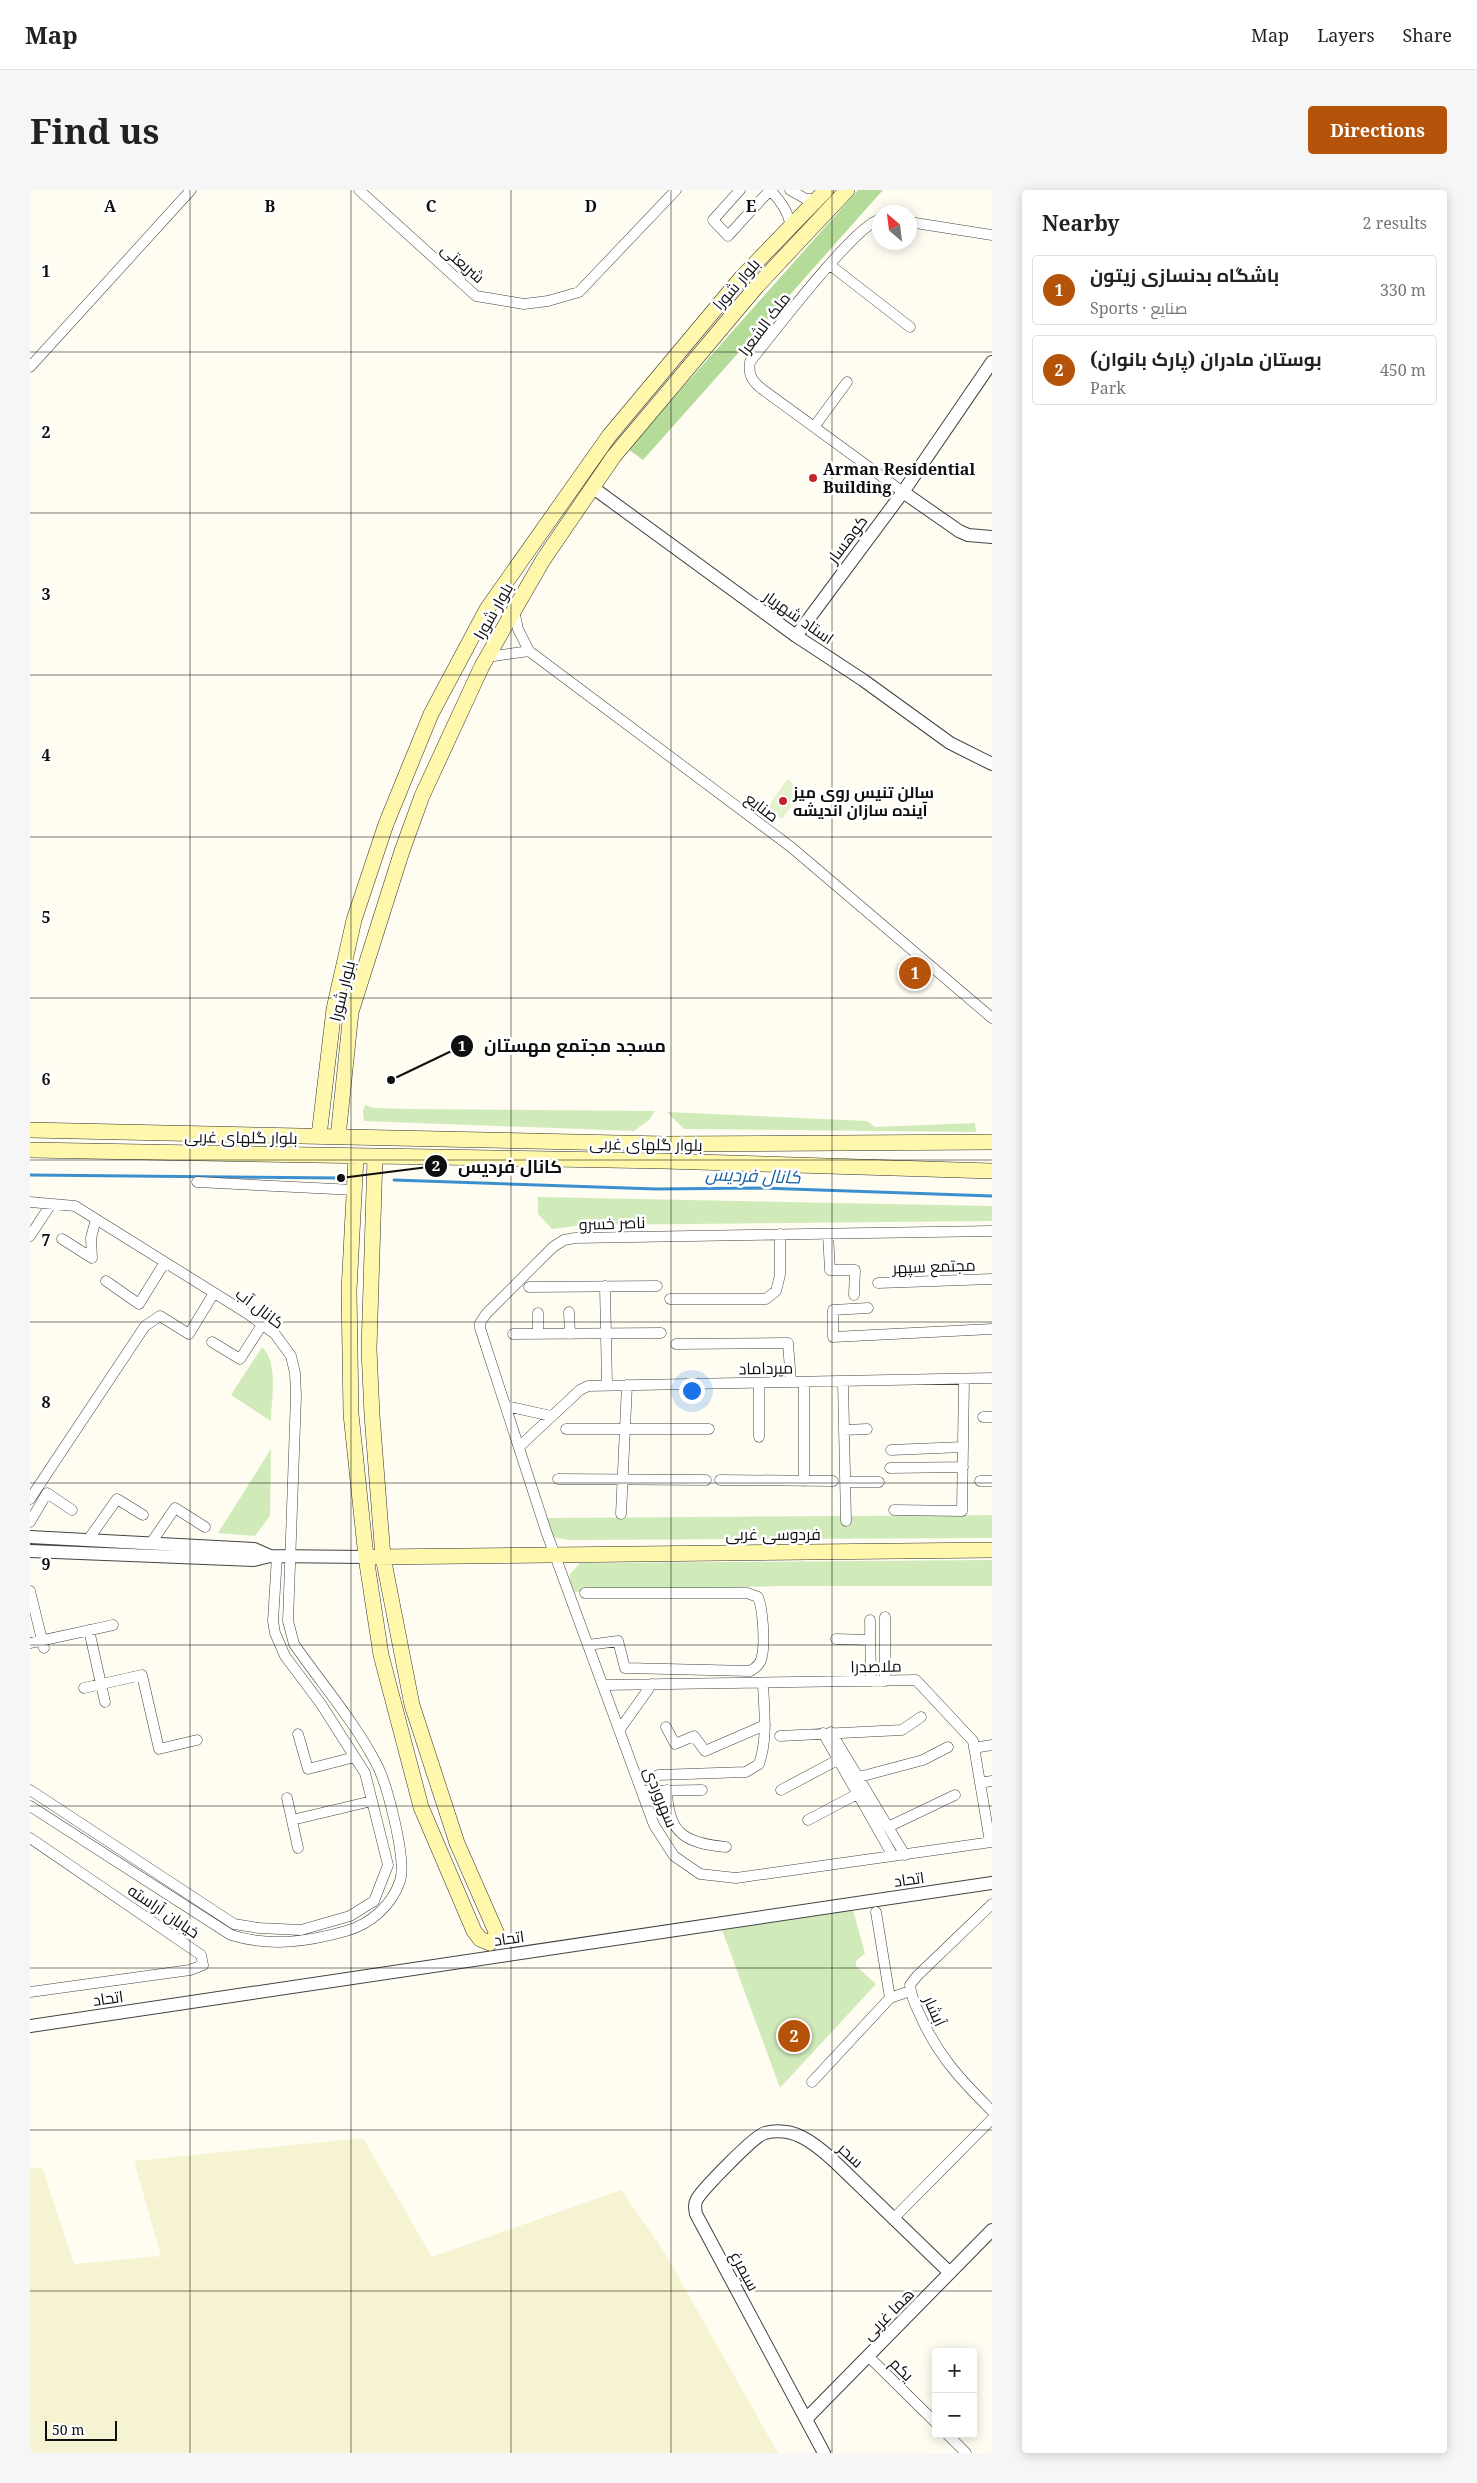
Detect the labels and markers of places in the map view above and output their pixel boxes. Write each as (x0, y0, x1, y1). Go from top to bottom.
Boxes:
place label: Arman Residential Building (823, 458, 975, 498)
marker: Arman Residential Building (807, 472, 819, 484)
place label: سالن تنیس روی میز آینده سازان اندیشه (792, 781, 934, 821)
marker: سالن تنیس روی میز آینده سازان اندیشه (777, 795, 789, 807)
pin: 1 (899, 954, 931, 992)
callout: مسجد مجتمع مهستان (449, 1029, 676, 1062)
callout: کانال فردیس (423, 1150, 573, 1183)
pin: 2 (778, 2017, 810, 2055)

